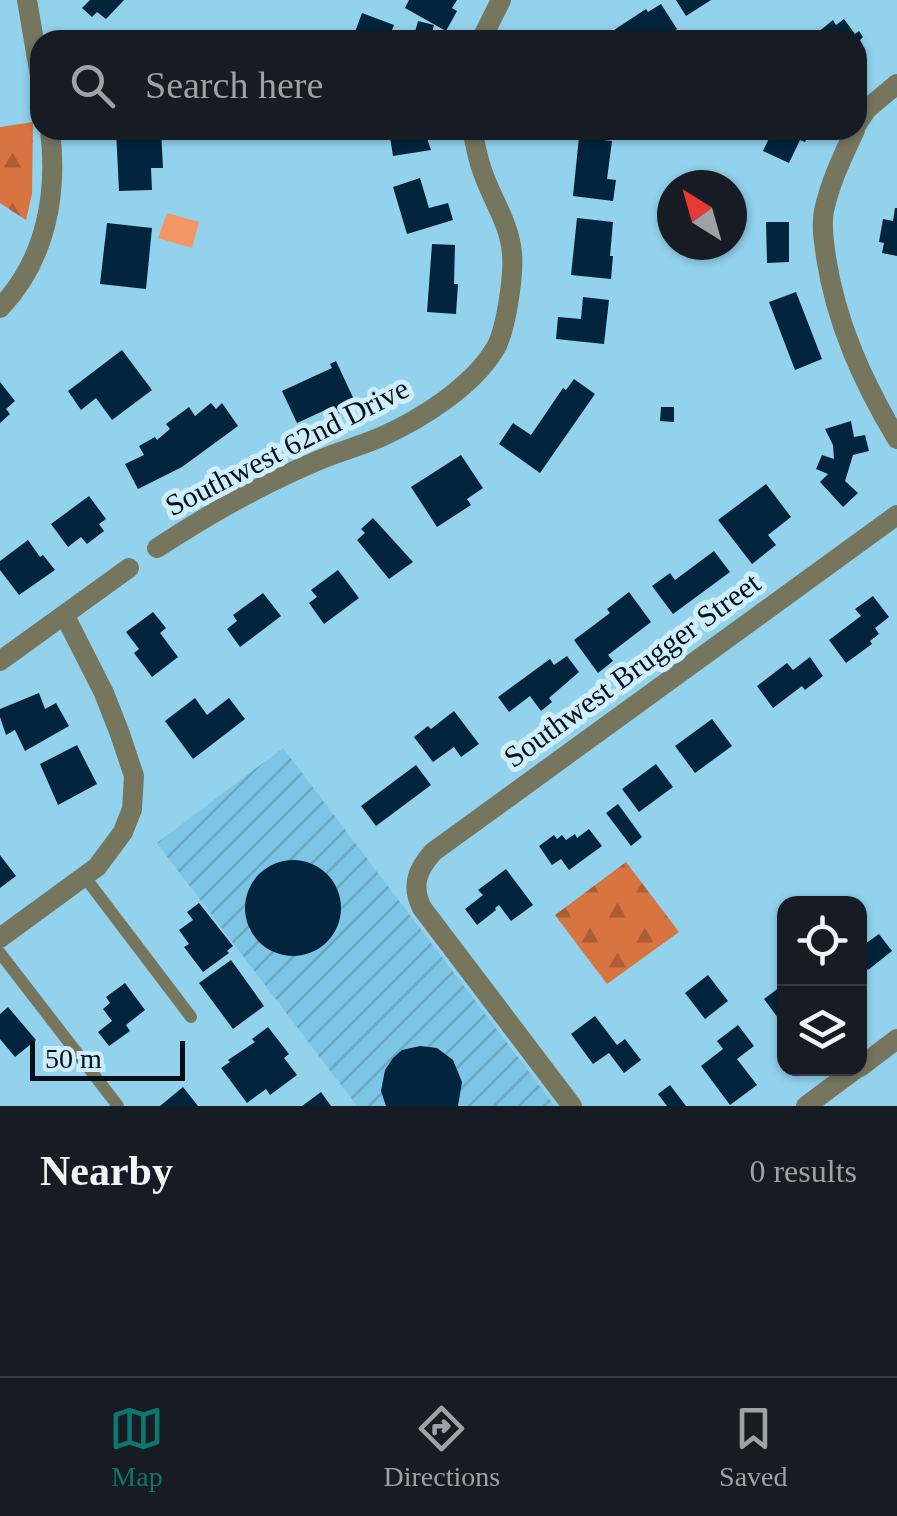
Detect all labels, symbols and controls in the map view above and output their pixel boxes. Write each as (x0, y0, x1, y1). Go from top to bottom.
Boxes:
search box (30, 30, 867, 140)
icon: search (65, 58, 120, 113)
text: Search here (145, 64, 323, 106)
north arrow (657, 170, 747, 260)
street label: Southwest 62nd Drive (160, 371, 414, 522)
street label: Southwest Brugger Street (497, 565, 767, 774)
map controls (777, 896, 867, 1076)
button: locate (777, 896, 867, 986)
button: layers (777, 986, 867, 1076)
scale bar (30, 1036, 185, 1080)
text: 50 m (45, 1043, 102, 1074)
text: Nearby (40, 1148, 173, 1194)
text: 0 results (749, 1153, 857, 1189)
tab: Map (109, 1401, 164, 1493)
tab: Directions (383, 1401, 500, 1493)
tab: Saved (719, 1401, 788, 1493)

